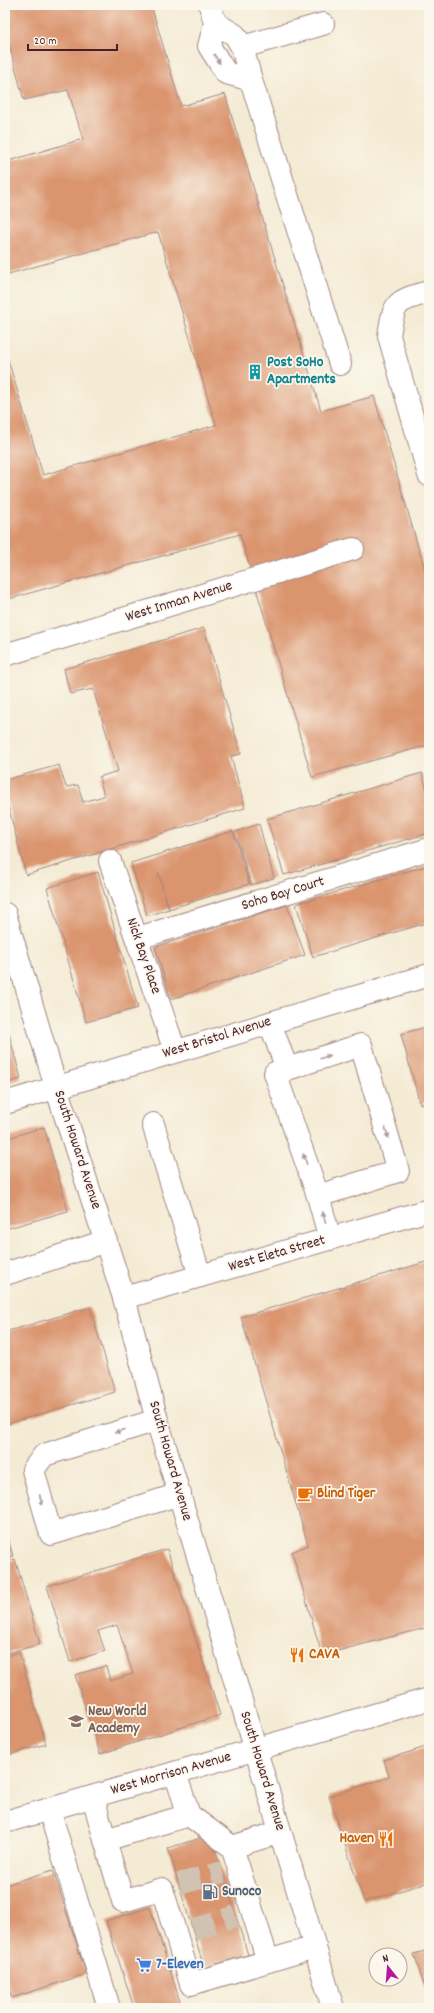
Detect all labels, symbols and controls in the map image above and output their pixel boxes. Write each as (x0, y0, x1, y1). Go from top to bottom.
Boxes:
scale bar (28, 26, 117, 52)
text: 20 m (34, 33, 57, 50)
one-way arrow (213, 54, 221, 64)
place label: Post SoHo Apartments (267, 352, 336, 391)
building icon: Post SoHo Apartments (246, 363, 264, 381)
street label: West Inman Avenue (123, 575, 236, 629)
street label: Soho Bay Court (239, 871, 328, 917)
street label: Nick Bay Place (120, 915, 166, 998)
street label: West Bristol Avenue (160, 1011, 274, 1065)
one-way arrow (319, 1054, 331, 1060)
street label: South Howard Avenue (47, 1088, 107, 1213)
one-way arrow (384, 1127, 390, 1139)
one-way arrow (302, 1153, 308, 1165)
one-way arrow (321, 1211, 327, 1223)
street label: West Eleta Street (226, 1230, 329, 1278)
street label: South Howard Avenue (142, 1398, 198, 1524)
one-way arrow (114, 1428, 126, 1434)
place label: Blind Tiger (317, 1483, 376, 1505)
cafe icon: Blind Tiger (296, 1485, 314, 1503)
one-way arrow (38, 1494, 44, 1506)
place label: CAVA (309, 1644, 340, 1666)
restaurant icon: CAVA (288, 1646, 306, 1664)
place label: New World Academy (88, 1701, 147, 1740)
street label: South Howard Avenue (233, 1709, 291, 1834)
school or university icon: New World Academy (67, 1712, 85, 1730)
street label: West Morrison Avenue (108, 1746, 234, 1802)
place label: Haven (339, 1828, 374, 1850)
restaurant icon: Haven (377, 1830, 395, 1848)
place label: Sunoco (222, 1881, 262, 1903)
fuel station icon: Sunoco (201, 1883, 219, 1901)
north arrow (368, 1947, 408, 1987)
text: N (381, 1951, 391, 1968)
place label: 7-Eleven (156, 1954, 204, 1976)
supermarket icon: 7-Eleven (135, 1956, 153, 1974)

